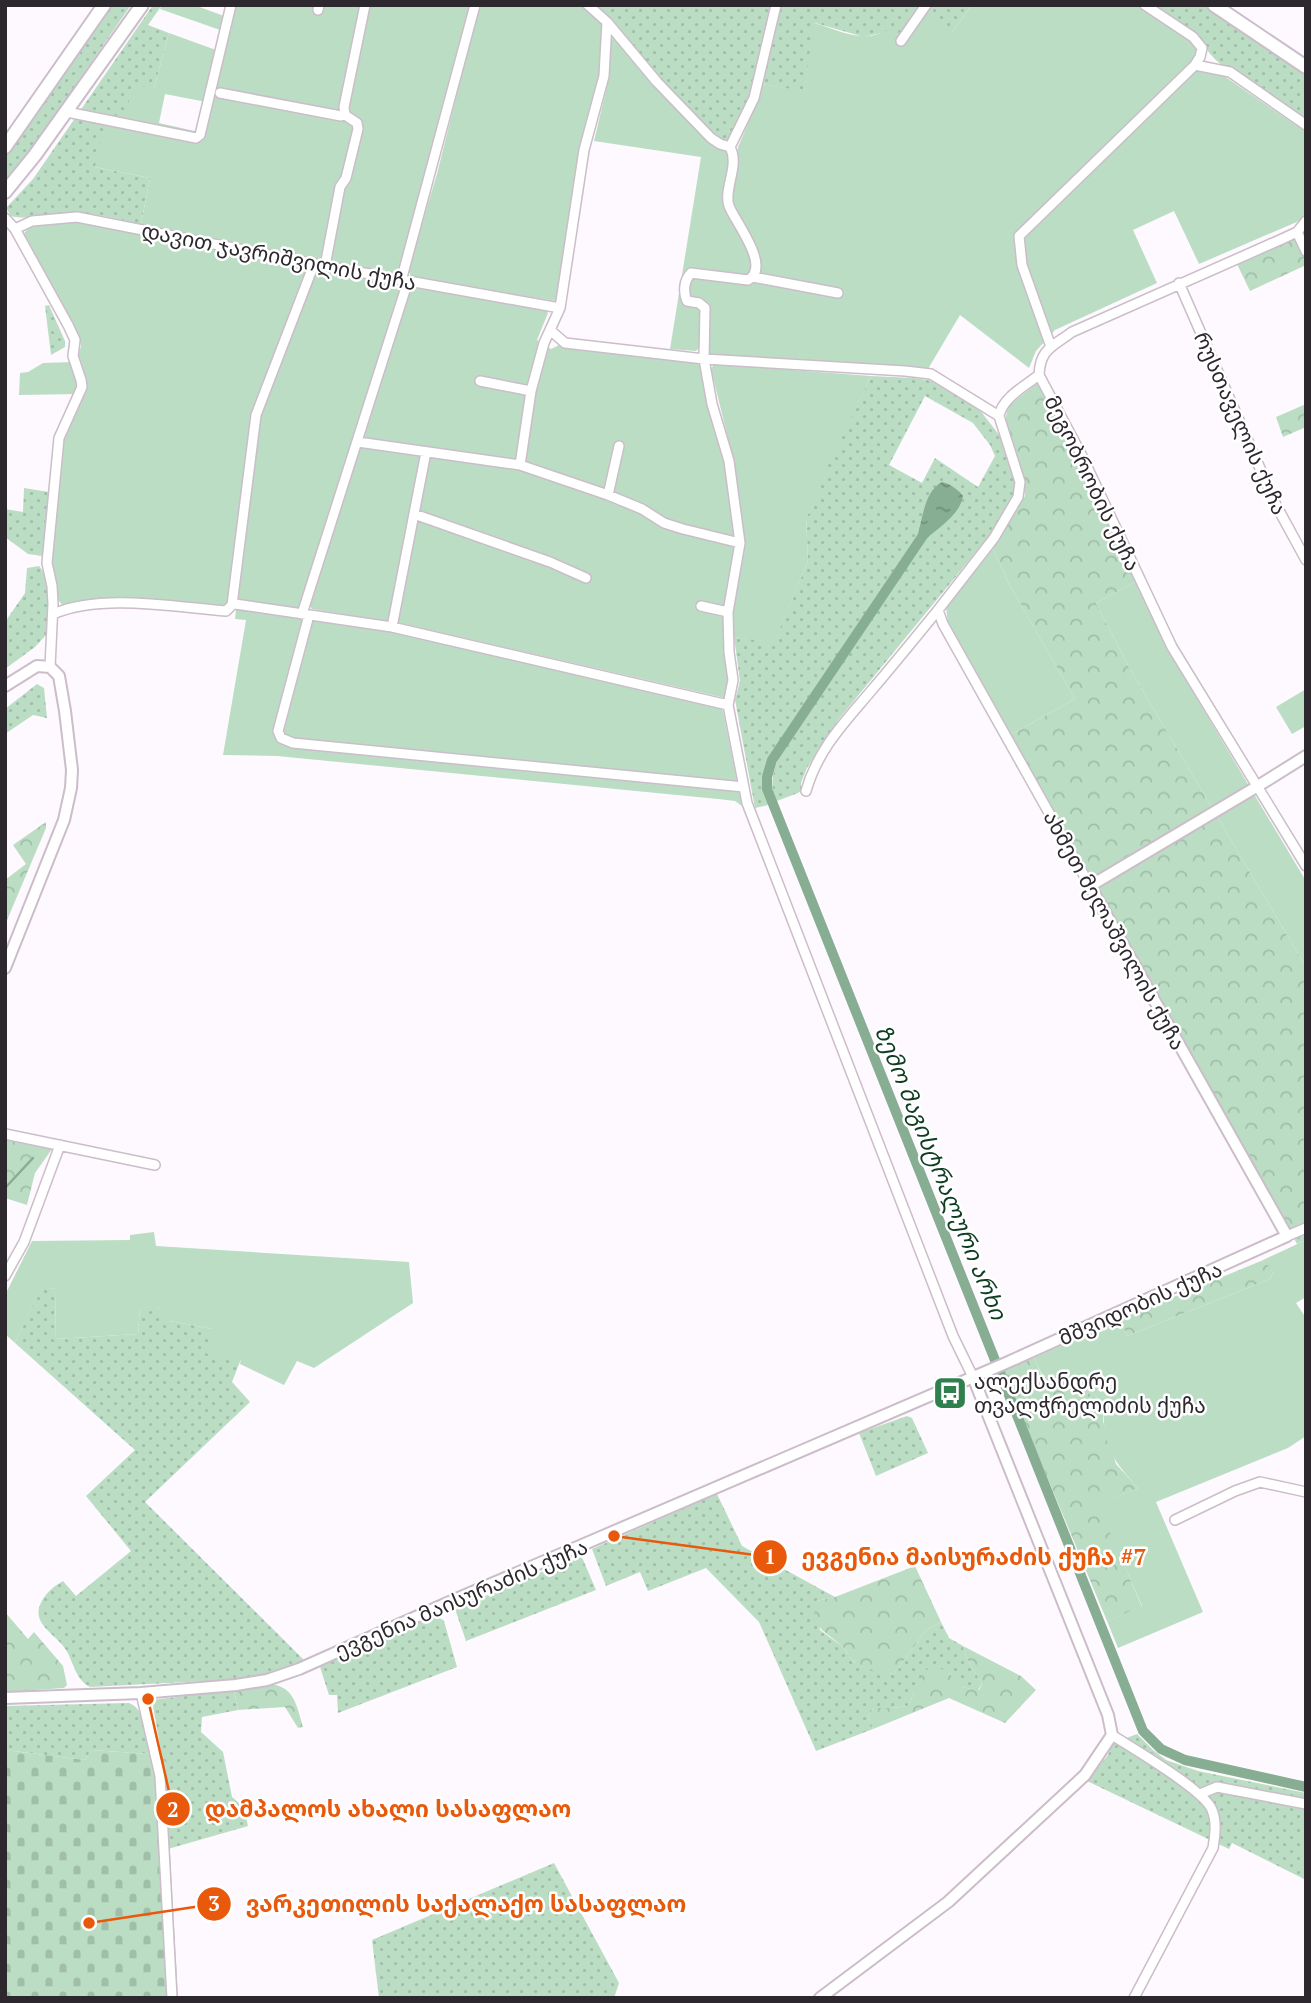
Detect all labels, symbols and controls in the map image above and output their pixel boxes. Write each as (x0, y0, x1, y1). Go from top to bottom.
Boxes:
street label: დავით ჯავრიშვილის ქუჩა (139, 216, 419, 296)
street label: რუსთაველის ქუჩა (1188, 327, 1294, 519)
street label: მეგობრობის ქუჩა (1038, 391, 1148, 575)
street label: ახმეთ მელაშვილის ქუჩა (1037, 805, 1193, 1055)
water label: ზემო მაგისტრალური არხი (868, 1020, 1015, 1325)
street label: მშვიდობის ქუჩა (1054, 1254, 1226, 1352)
place label: ალექსანდრე თვალჭრელიძის ქუჩა (974, 1367, 1206, 1419)
bus stop icon: ალექსანდრე თვალჭრელიძის ქუჩა (931, 1374, 969, 1412)
street label: ევგენია მაისურაძის ქუჩა (330, 1532, 592, 1664)
callout: ევგენია მაისურაძის ქუჩა #7 (752, 1535, 1161, 1579)
text: ევგენია მაისურაძის ქუჩა #7 (801, 1541, 1147, 1572)
text: 1 (764, 1542, 776, 1570)
callout: დამპალოს ახალი სასაფლაო (156, 1787, 586, 1831)
text: დამპალოს ახალი სასაფლაო (205, 1793, 571, 1824)
text: 2 (167, 1795, 179, 1823)
callout: ვარკეთილის საქალაქო სასაფლაო (197, 1882, 700, 1926)
text: ვარკეთილის საქალაქო სასაფლაო (246, 1888, 686, 1919)
text: 3 (208, 1889, 220, 1917)

